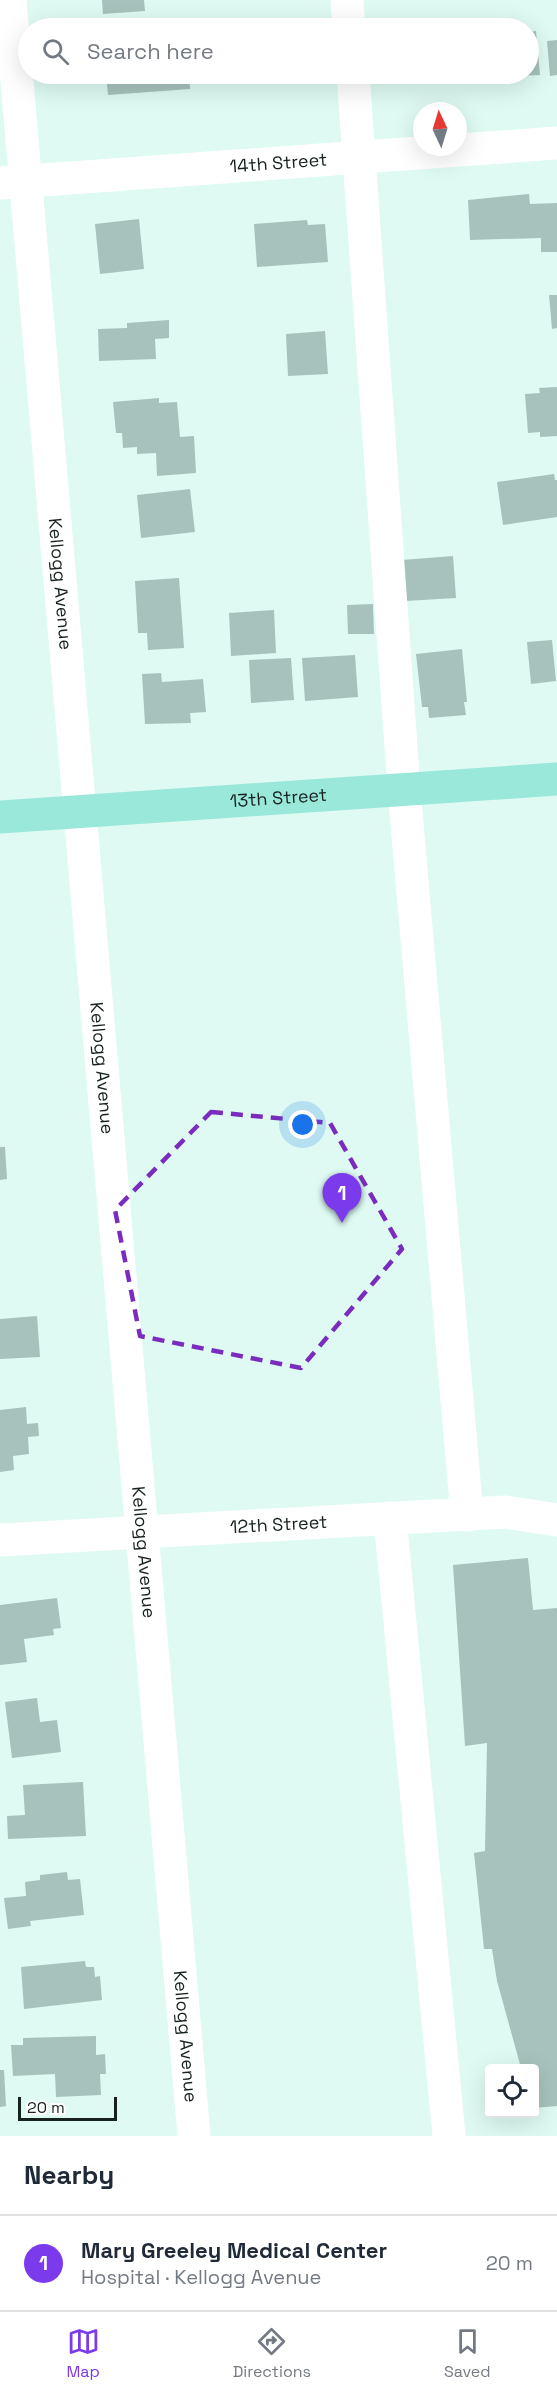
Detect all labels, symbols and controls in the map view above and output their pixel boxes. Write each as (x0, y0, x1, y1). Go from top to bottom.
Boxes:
search box (18, 18, 539, 84)
icon: search (39, 35, 72, 68)
text: Search here (87, 37, 214, 65)
north arrow (413, 102, 467, 156)
street label: 14th Street (229, 148, 328, 177)
street label: Kellogg Avenue (44, 517, 78, 651)
street label: 13th Street (229, 783, 328, 812)
street label: Kellogg Avenue (85, 1001, 120, 1135)
your location (288, 1110, 317, 1139)
pin: 1 (322, 1174, 362, 1223)
street label: Kellogg Avenue (127, 1485, 161, 1619)
street label: 12th Street (229, 1510, 328, 1538)
street label: Kellogg Avenue (169, 1969, 203, 2103)
map controls (485, 2064, 539, 2118)
button: locate (485, 2064, 539, 2118)
scale bar (18, 2094, 117, 2122)
text: 20 m (27, 2097, 65, 2118)
text: Nearby (24, 2158, 114, 2192)
text: Mary Greeley Medical Center (81, 2236, 387, 2264)
text: 1 (39, 2250, 48, 2276)
text: 20 m (486, 2250, 533, 2276)
text: Hospital · Kellogg Avenue (81, 2264, 321, 2290)
tab: Map (66, 2325, 100, 2382)
tab: Directions (233, 2325, 311, 2382)
tab: Saved (444, 2325, 491, 2382)

